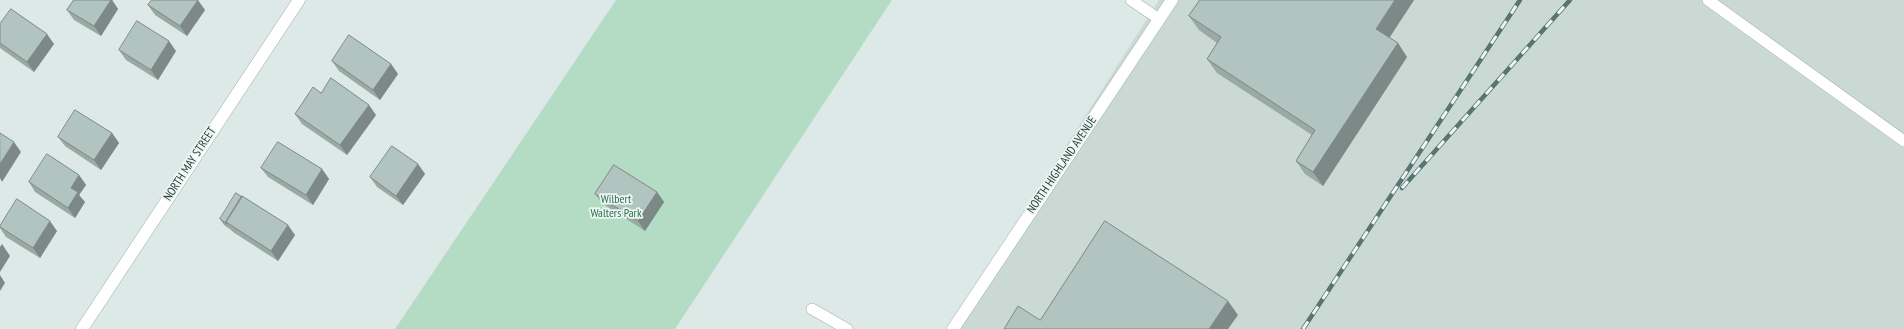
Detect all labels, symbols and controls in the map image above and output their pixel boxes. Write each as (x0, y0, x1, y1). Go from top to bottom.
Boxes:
street label: NORTH HIGHLAND AVENUE (1024, 114, 1100, 216)
street label: NORTH MAY STREET (161, 124, 219, 204)
park label: Wilbert Walters Park (590, 193, 642, 221)

